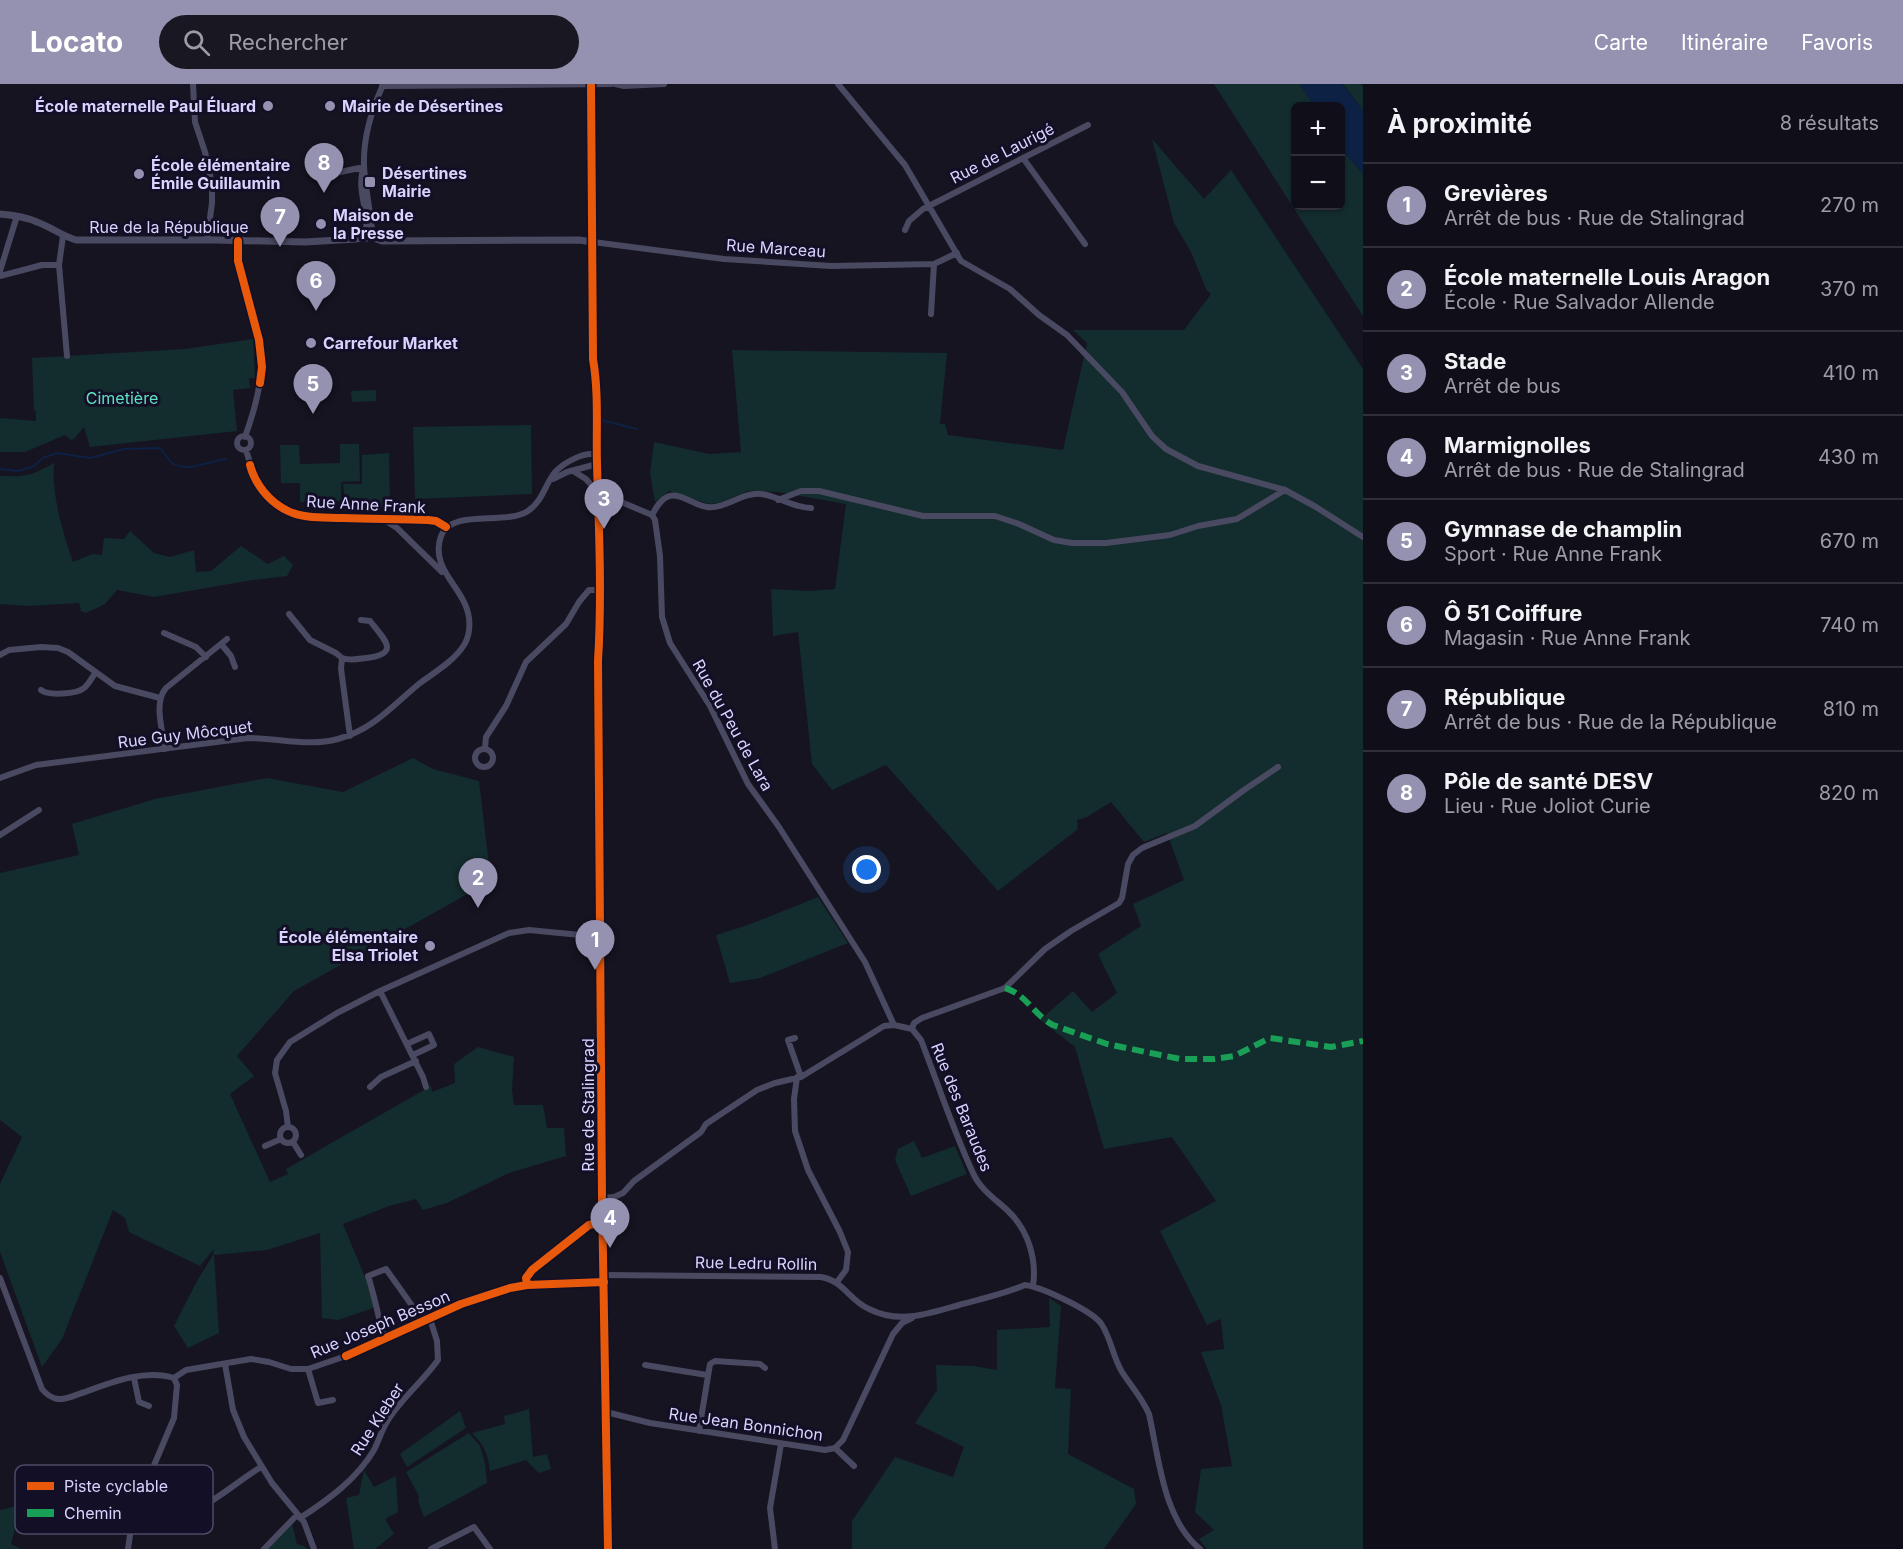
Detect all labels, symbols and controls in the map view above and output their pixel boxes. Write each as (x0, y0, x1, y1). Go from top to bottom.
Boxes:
search box (159, 15, 579, 69)
text: Locato (30, 25, 123, 59)
icon: search (180, 26, 213, 59)
text: Rechercher (228, 29, 348, 55)
text: Carte (1594, 30, 1648, 55)
text: Itinéraire (1681, 30, 1768, 55)
text: Favoris (1801, 30, 1873, 55)
place label: École maternelle Paul Éluard (35, 96, 256, 116)
place label: Mairie de Désertines (342, 96, 503, 116)
marker: École maternelle Paul Éluard (261, 99, 275, 113)
marker: Mairie de Désertines (323, 99, 337, 113)
map controls (1291, 102, 1345, 210)
button: + (1291, 102, 1345, 156)
text: À proximité (1387, 108, 1532, 139)
text: 8 résultats (1780, 111, 1879, 135)
street label: Rue de Laurigé (947, 118, 1057, 188)
pin: 8 (304, 144, 344, 193)
place label: École élémentaire Émile Guillaumin (151, 155, 290, 193)
button: − (1291, 156, 1345, 210)
place label: Désertines Mairie (382, 163, 467, 201)
marker: École élémentaire Émile Guillaumin (132, 167, 146, 181)
marker: Désertines Mairie (363, 175, 377, 189)
text: Grevières (1444, 180, 1548, 206)
text: 1 (1402, 193, 1411, 217)
text: 270 m (1820, 193, 1879, 217)
pin: 7 (260, 198, 300, 247)
place label: Maison de la Presse (333, 205, 414, 243)
text: Arrêt de bus · Rue de Stalingrad (1444, 206, 1745, 230)
street label: Rue de la République (89, 217, 249, 237)
marker: Maison de la Presse (314, 217, 328, 231)
street label: Rue Marceau (725, 235, 827, 261)
pin: 6 (296, 262, 336, 311)
text: École maternelle Louis Aragon (1444, 264, 1770, 290)
text: 2 (1400, 277, 1413, 301)
text: 370 m (1820, 277, 1879, 301)
text: École · Rue Salvador Allende (1444, 290, 1715, 314)
place label: Carrefour Market (323, 333, 458, 353)
marker: Carrefour Market (304, 336, 318, 350)
text: Stade (1444, 348, 1506, 374)
text: 3 (1400, 361, 1413, 385)
text: 410 m (1823, 361, 1879, 385)
pin: 5 (294, 364, 332, 414)
text: Arrêt de bus (1444, 374, 1561, 398)
park label: Cimetière (86, 388, 158, 408)
text: Marmignolles (1444, 432, 1591, 458)
text: 4 (1400, 445, 1413, 469)
text: 430 m (1818, 445, 1879, 469)
text: Arrêt de bus · Rue de Stalingrad (1444, 458, 1745, 482)
pin: 3 (584, 480, 624, 529)
street label: Rue Anne Frank (306, 491, 426, 517)
text: Gymnase de champlin (1444, 516, 1682, 542)
text: 5 (1400, 529, 1413, 553)
text: 670 m (1820, 529, 1879, 553)
text: Sport · Rue Anne Frank (1444, 542, 1662, 566)
text: Ô 51 Coiffure (1444, 600, 1582, 626)
text: 6 (1400, 613, 1413, 637)
text: 740 m (1820, 613, 1879, 637)
text: Magasin · Rue Anne Frank (1444, 626, 1691, 650)
street label: Rue du Peu de Lara (689, 656, 777, 794)
text: République (1444, 684, 1565, 710)
text: 7 (1401, 697, 1412, 721)
text: 810 m (1823, 697, 1879, 721)
text: Arrêt de bus · Rue de la République (1444, 710, 1777, 734)
street label: Rue Guy Môcquet (117, 716, 253, 752)
text: Pôle de santé DESV (1444, 768, 1653, 794)
text: 8 (1400, 781, 1413, 805)
text: 820 m (1819, 781, 1879, 805)
text: Lieu · Rue Joliot Curie (1444, 794, 1651, 818)
your location (852, 855, 881, 884)
pin: 2 (458, 858, 498, 908)
pin: 1 (576, 920, 614, 970)
place label: École élémentaire Elsa Triolet (279, 927, 418, 965)
marker: École élémentaire Elsa Triolet (423, 939, 437, 953)
street label: Rue de Stalingrad (578, 1038, 598, 1172)
street label: Rue des Baraudes (927, 1040, 997, 1174)
pin: 4 (590, 1198, 630, 1248)
street label: Rue Ledru Rollin (695, 1252, 817, 1274)
street label: Rue Joseph Besson (307, 1286, 453, 1362)
street label: Rue Kleber (346, 1379, 408, 1459)
street label: Rue Jean Bonnichon (668, 1403, 824, 1445)
legend (15, 1465, 213, 1534)
text: Piste cyclable (64, 1476, 168, 1496)
text: Chemin (64, 1503, 122, 1523)

